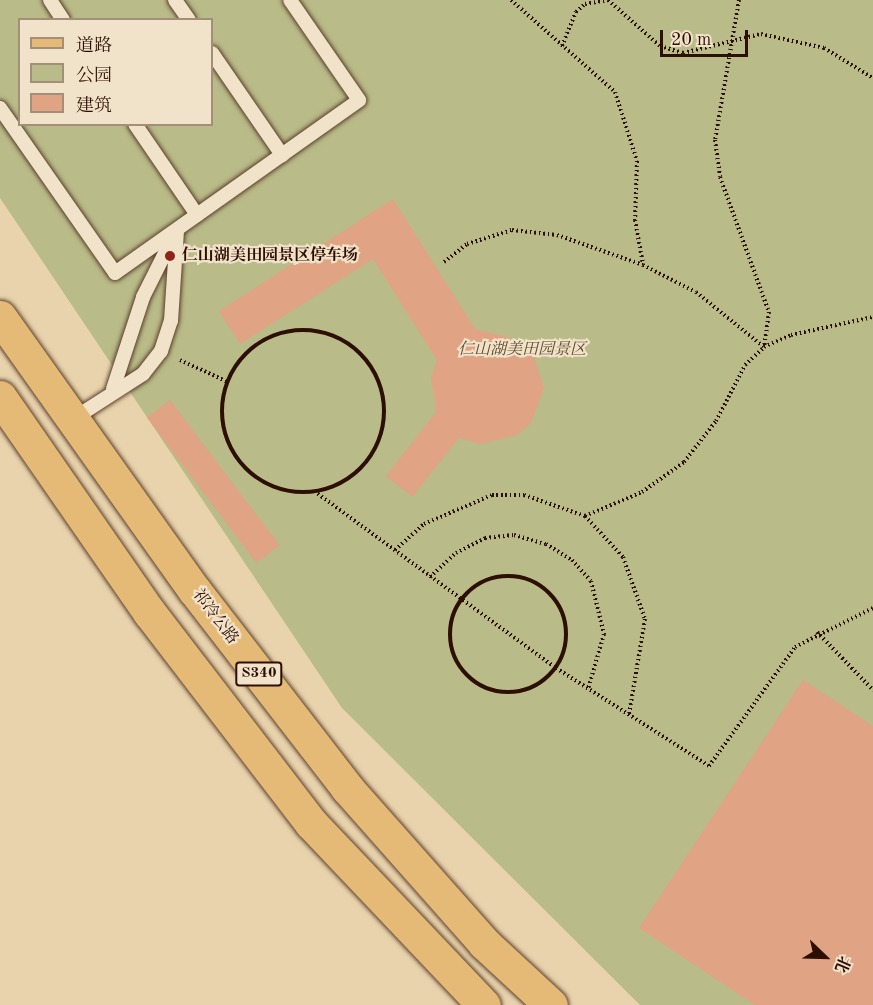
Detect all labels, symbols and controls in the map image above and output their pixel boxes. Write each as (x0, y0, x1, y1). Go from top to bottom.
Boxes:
legend (18, 18, 213, 126)
scale bar (663, 18, 752, 56)
text: 20 m (671, 31, 711, 49)
text: 道路 (76, 37, 112, 55)
text: 公园 (76, 67, 112, 85)
text: 建筑 (76, 97, 112, 115)
place label: 仁山湖美田园景区停车场 (182, 246, 358, 266)
marker: 仁山湖美田园景区停车场 (163, 249, 177, 263)
park label: 仁山湖美田园景区 (458, 340, 586, 360)
street label: 祁冷公路 (188, 586, 242, 648)
road number: S340 (235, 662, 283, 686)
north arrow (795, 927, 855, 987)
text: 北 (831, 954, 852, 975)

